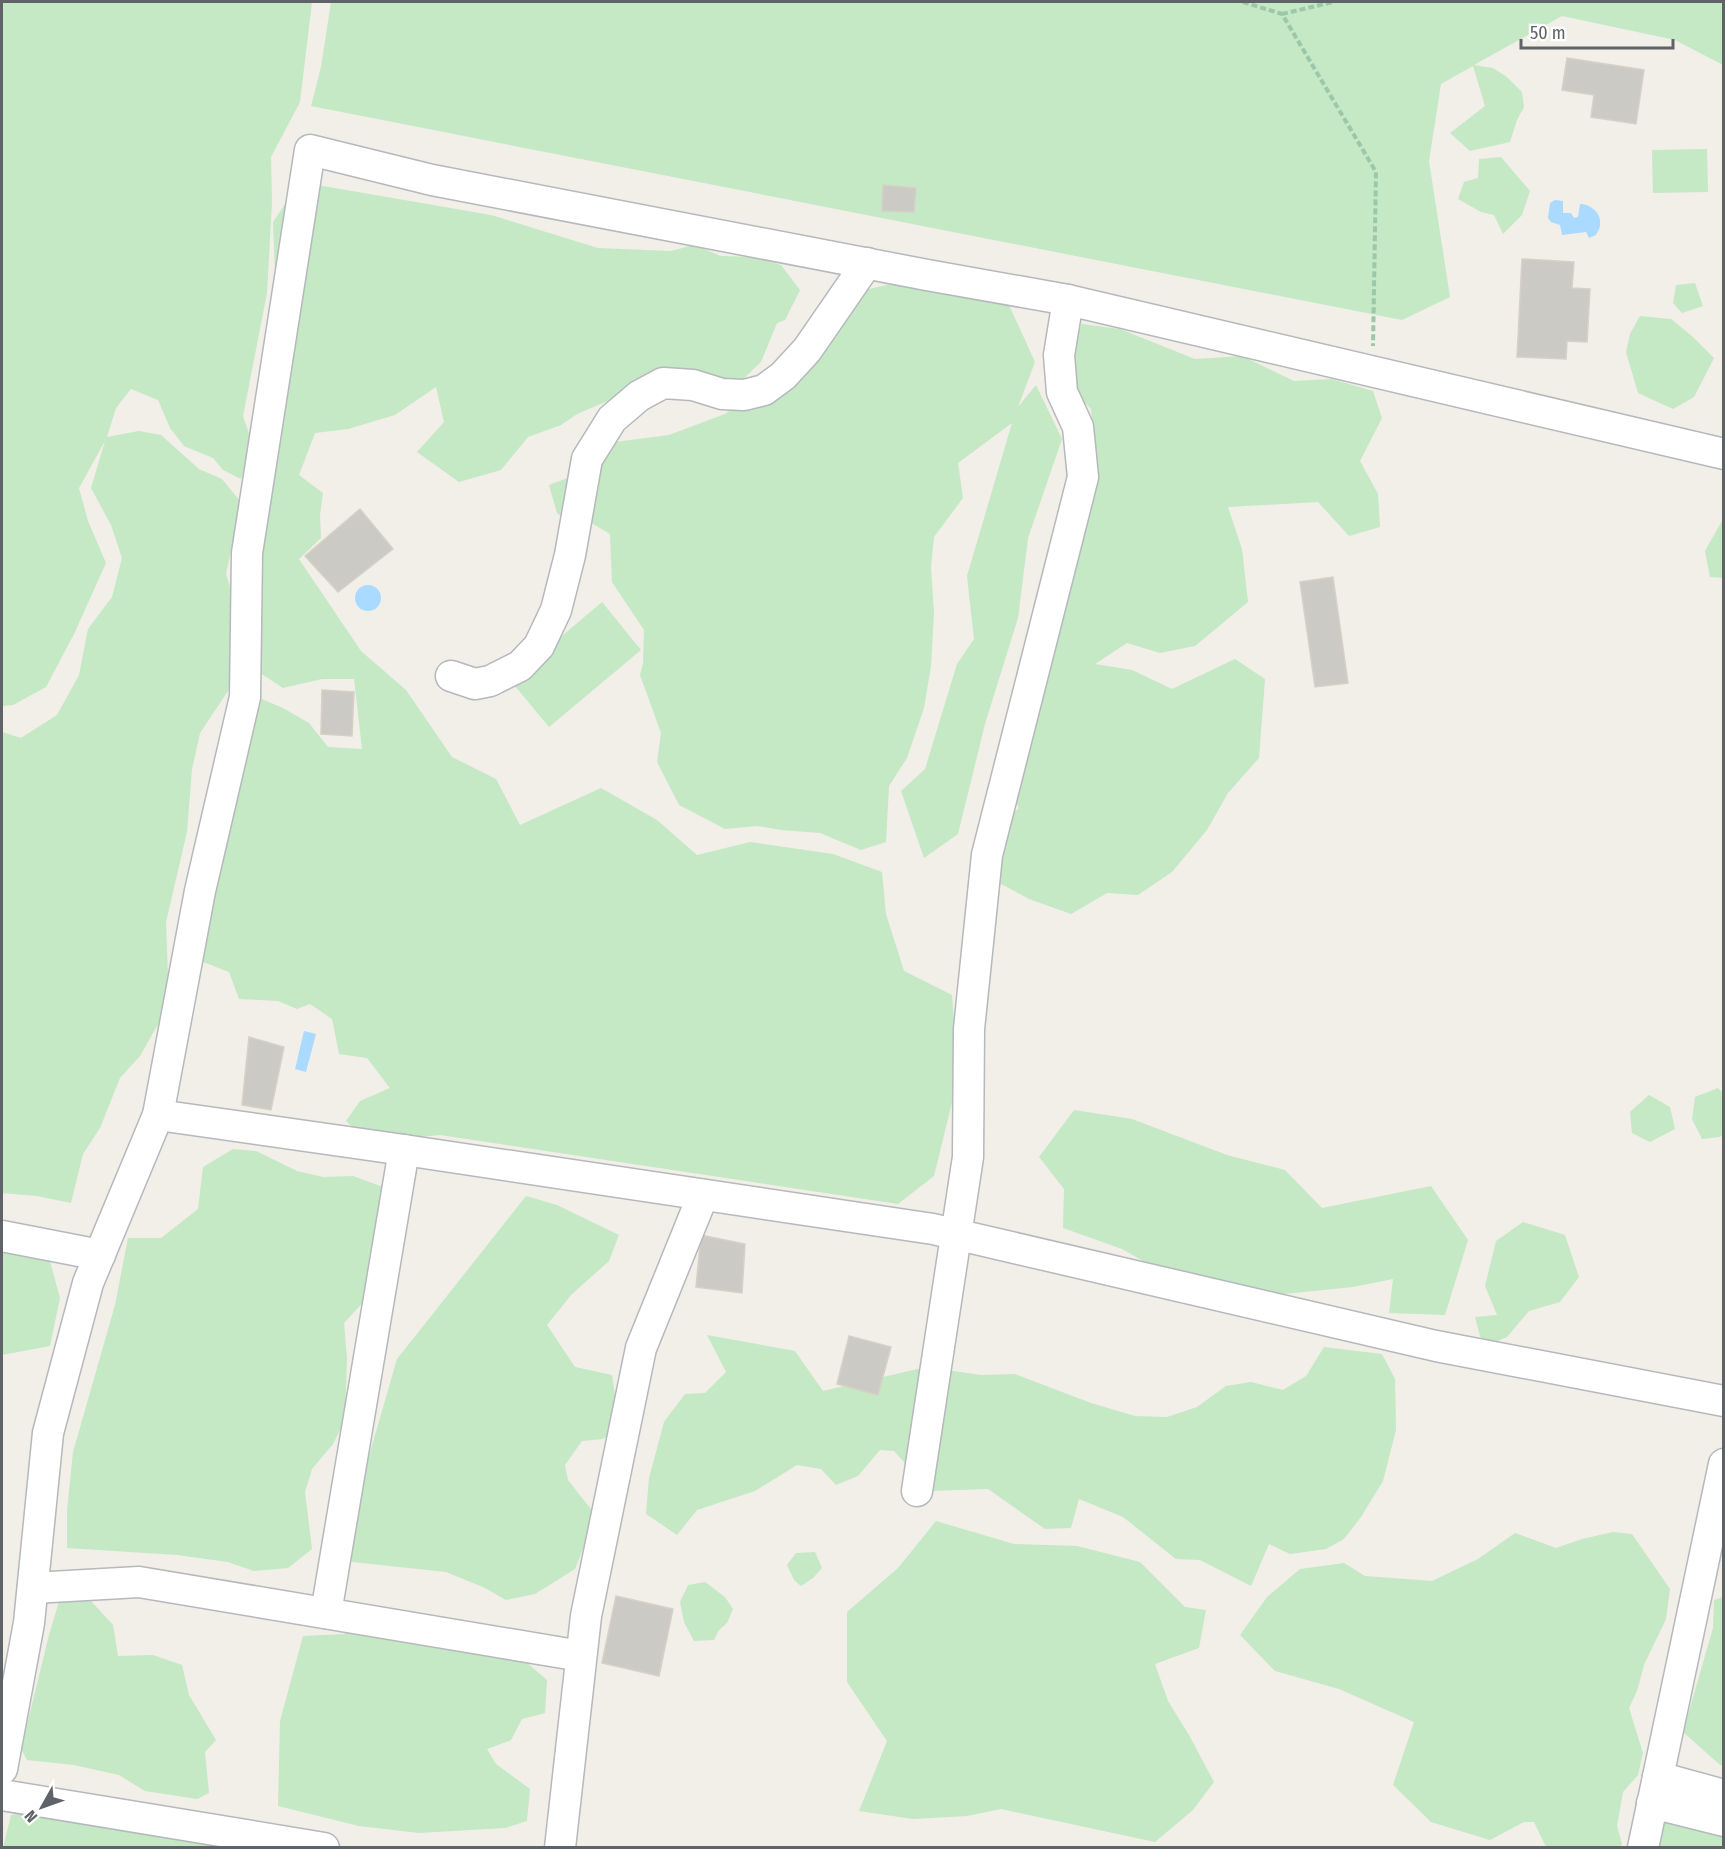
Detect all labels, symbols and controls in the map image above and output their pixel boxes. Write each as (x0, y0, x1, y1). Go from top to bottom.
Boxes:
scale bar (1521, 12, 1672, 50)
text: 50 m (1530, 22, 1566, 44)
north arrow (12, 1777, 72, 1837)
text: N (21, 1807, 41, 1826)

